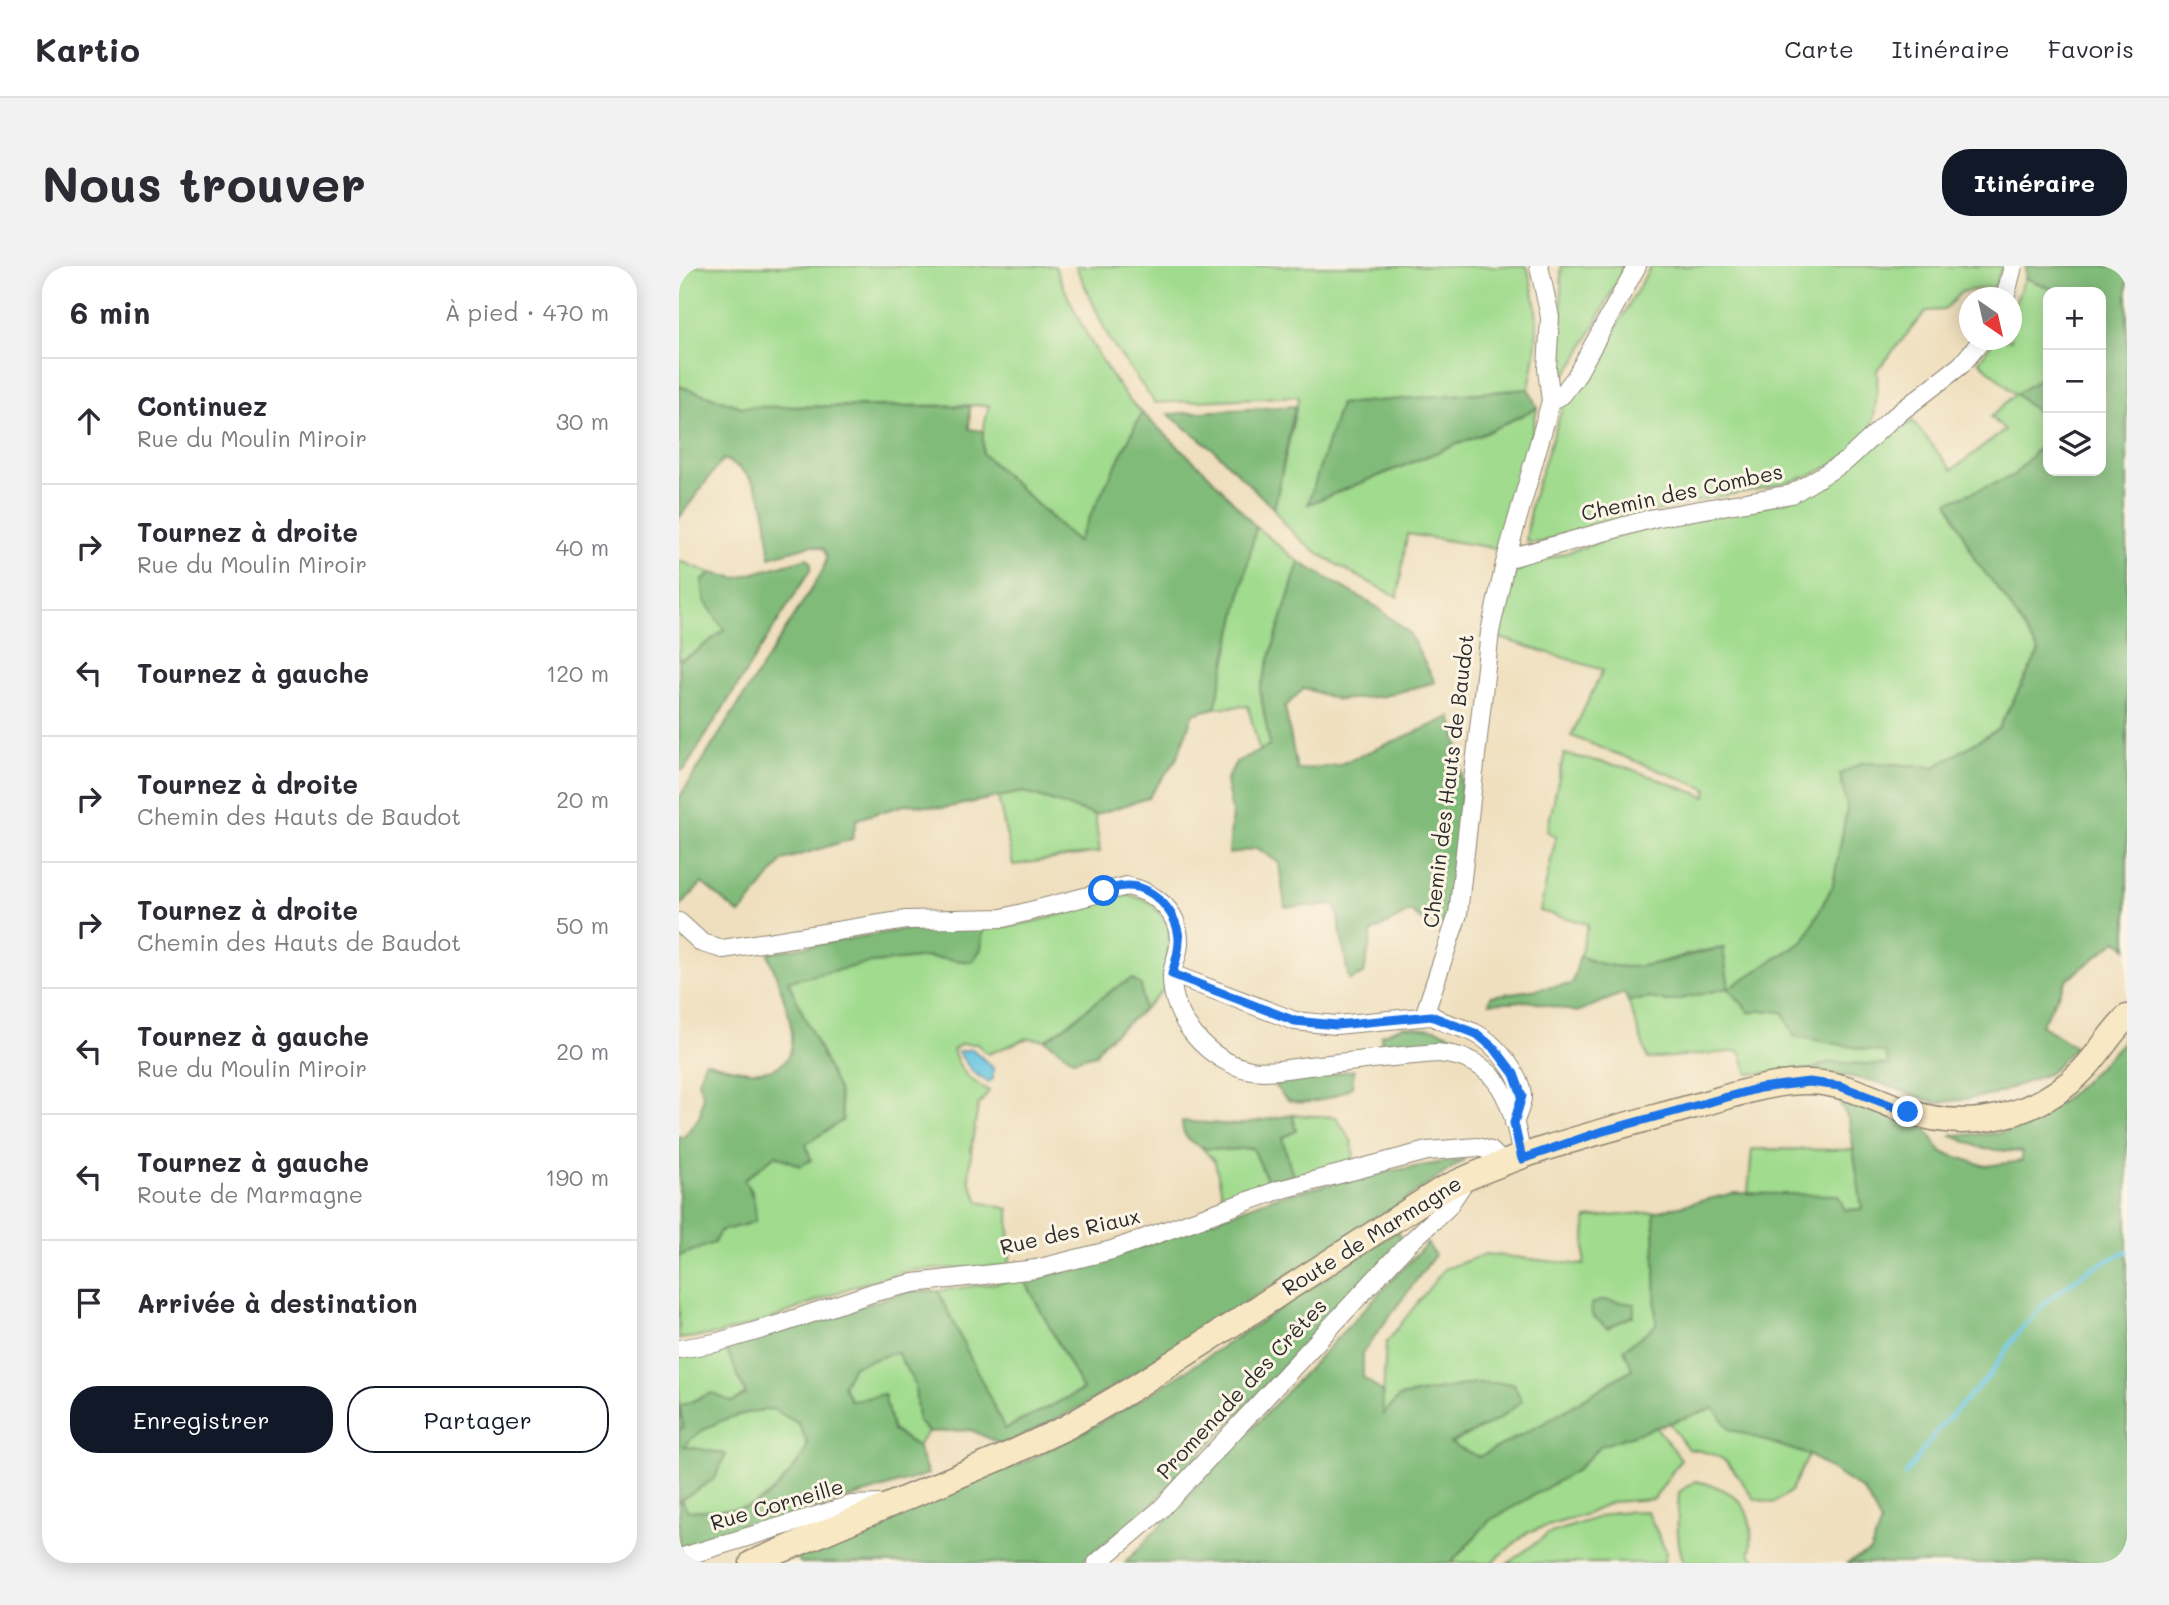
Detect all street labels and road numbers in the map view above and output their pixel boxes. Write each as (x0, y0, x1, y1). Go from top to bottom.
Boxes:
street label: Chemin des Combes (1578, 457, 1785, 526)
street label: Chemin des Hauts de Baudot (1416, 632, 1479, 929)
street label: Route de Marmagne (1277, 1169, 1466, 1301)
street label: Rue des Riaux (997, 1201, 1142, 1260)
street label: Promenade des Crêtes (1150, 1292, 1332, 1484)
street label: Rue Corneille (707, 1472, 846, 1535)

